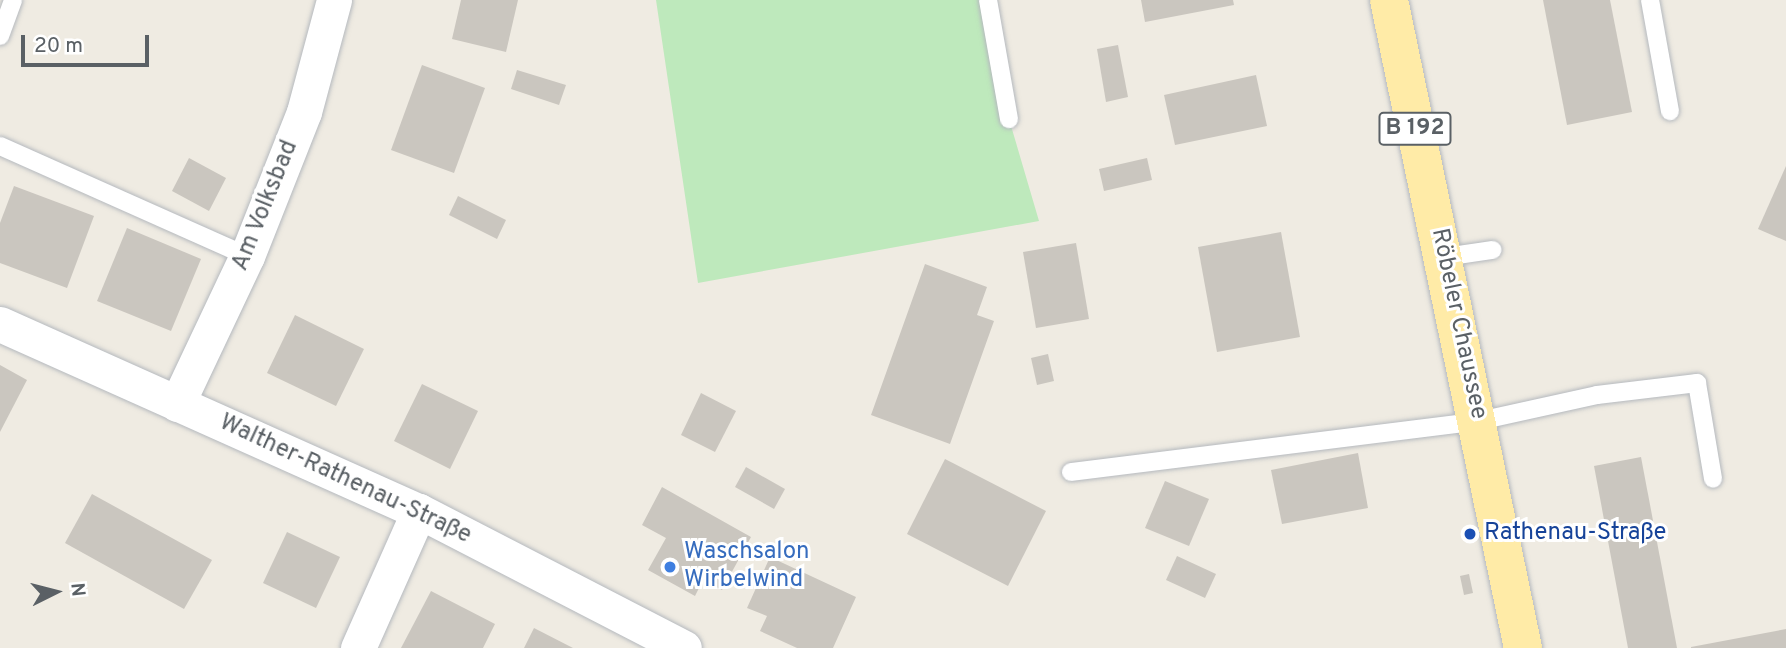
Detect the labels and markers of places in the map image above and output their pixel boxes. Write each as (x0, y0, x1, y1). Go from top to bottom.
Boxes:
place label: Rathenau-Straße (1484, 520, 1667, 548)
marker: Rathenau-Straße (1462, 526, 1478, 542)
place label: Waschsalon Wirbelwind (684, 539, 809, 595)
marker: Waschsalon Wirbelwind (662, 559, 678, 575)

